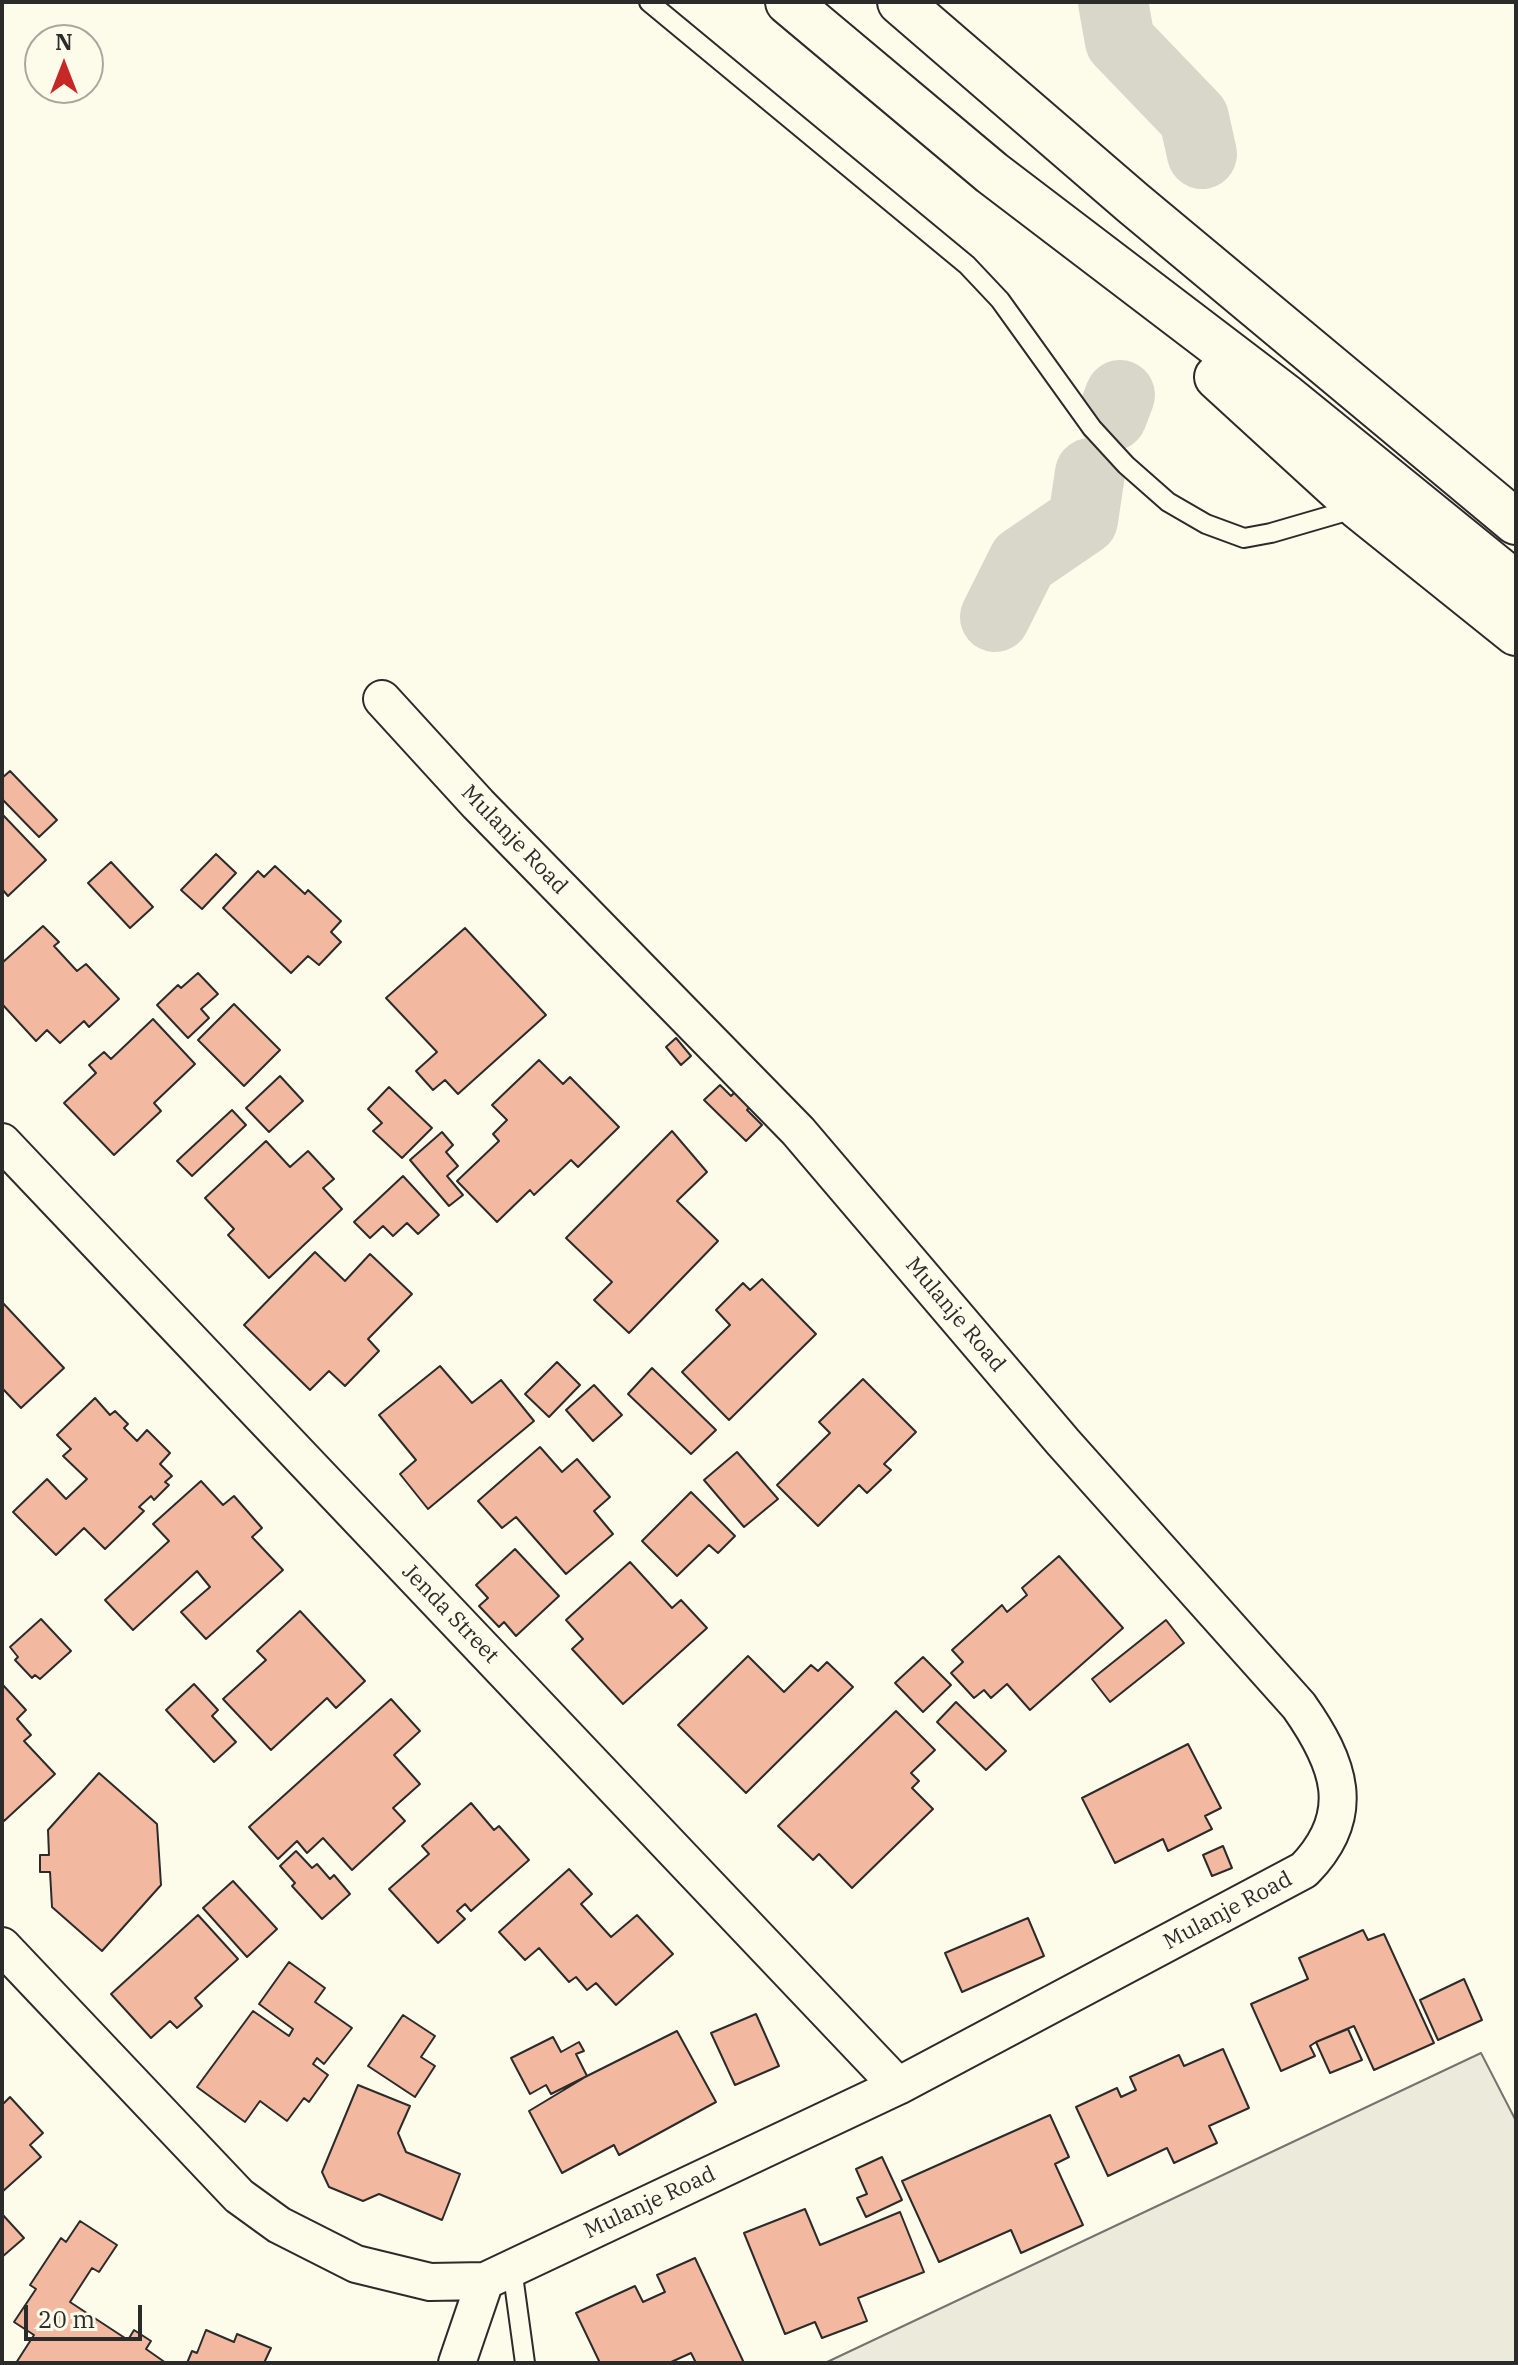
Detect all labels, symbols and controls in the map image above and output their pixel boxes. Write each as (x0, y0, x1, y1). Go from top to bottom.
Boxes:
north arrow (24, 24, 104, 104)
text: N (55, 27, 73, 56)
street label: Mulanje Road (455, 780, 573, 900)
street label: Mulanje Road (899, 1252, 1011, 1378)
street label: Jenda Street (396, 1559, 504, 1669)
street label: Mulanje Road (1159, 1866, 1297, 1956)
street label: Mulanje Road (580, 2161, 720, 2245)
scale bar (28, 2289, 146, 2339)
text: 20 m (38, 2303, 95, 2335)

